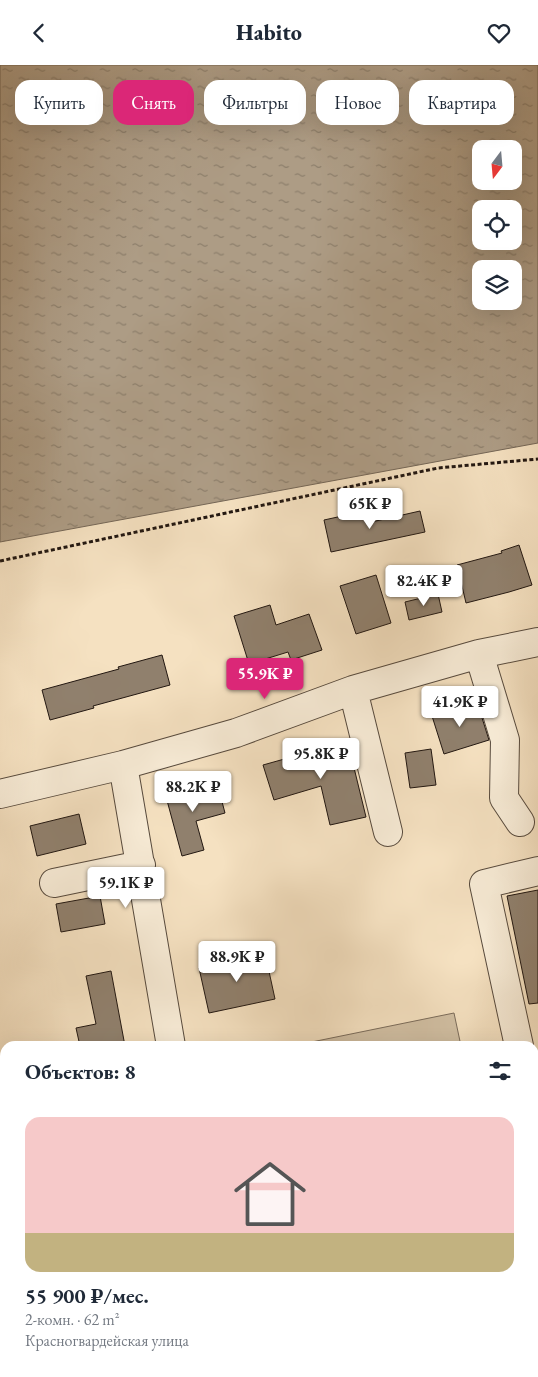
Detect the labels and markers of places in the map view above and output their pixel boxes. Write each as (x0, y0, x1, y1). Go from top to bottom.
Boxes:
pin: 65K ₽ (335, 487, 405, 530)
pin: 82.4K ₽ (378, 565, 470, 607)
pin: 55.9K ₽ (219, 657, 311, 700)
pin: 41.9K ₽ (414, 685, 506, 728)
pin: 95.8K ₽ (275, 737, 367, 780)
pin: 88.2K ₽ (147, 771, 239, 813)
pin: 59.1K ₽ (80, 867, 172, 909)
pin: 88.9K ₽ (191, 941, 283, 983)

